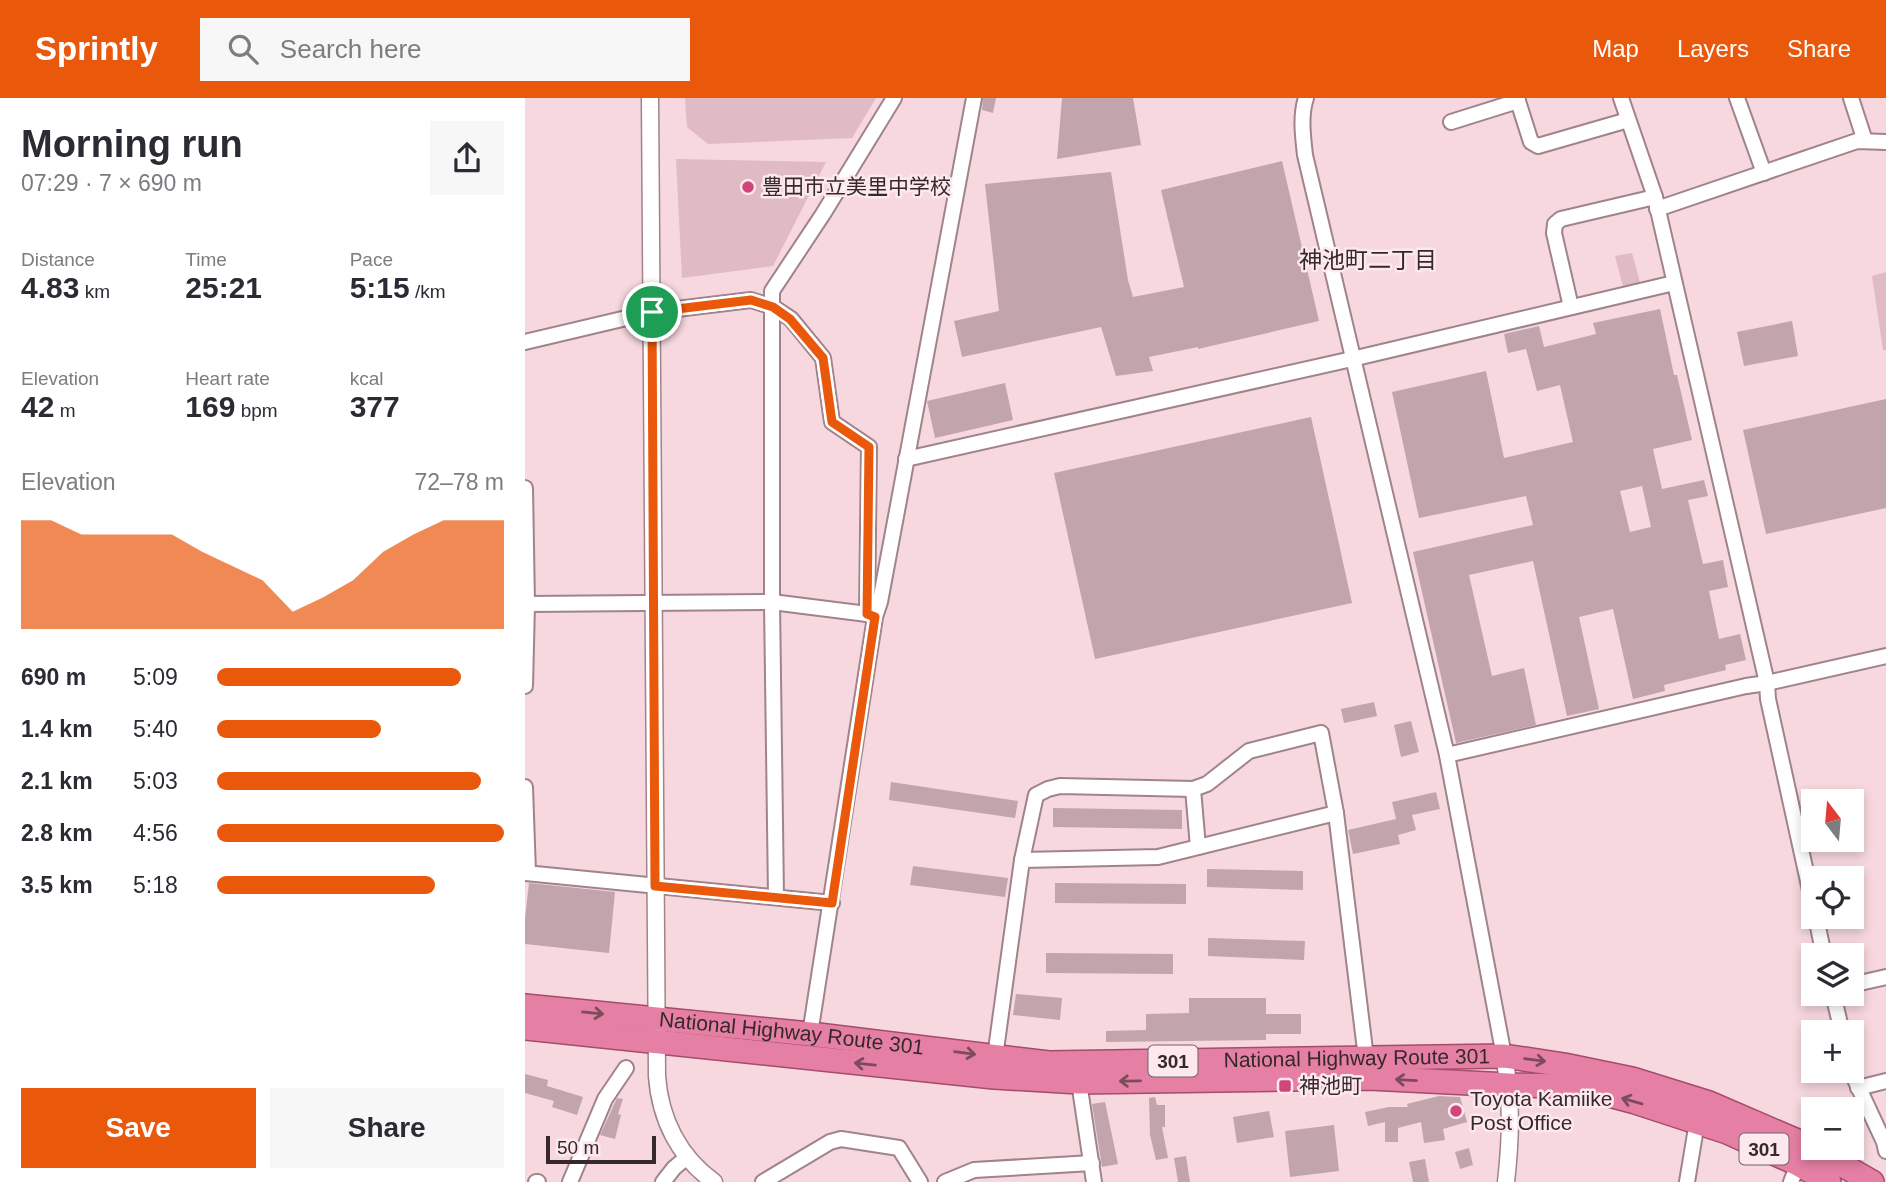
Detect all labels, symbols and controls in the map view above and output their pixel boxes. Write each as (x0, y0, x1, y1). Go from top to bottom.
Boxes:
search box (200, 18, 690, 81)
text: Sprintly (35, 30, 158, 67)
icon: search (224, 30, 262, 68)
text: Search here (280, 34, 422, 64)
text: Map (1592, 35, 1639, 62)
text: Layers (1677, 35, 1749, 62)
text: Share (1787, 35, 1851, 62)
button: share (430, 121, 504, 195)
text: Morning run (21, 123, 243, 165)
text: 07:29 · 7 × 690 m (21, 170, 202, 196)
place label: 豊田市立美里中学校 (762, 175, 951, 198)
marker: 豊田市立美里中学校 (740, 179, 756, 195)
district label: 神池町二丁目 (1299, 247, 1437, 273)
text: Distance (21, 249, 95, 270)
text: Time (185, 249, 227, 270)
text: Pace (350, 249, 393, 270)
text: 4.83 (21, 271, 79, 304)
text: 25:21 (185, 271, 262, 304)
text: 5:15 (350, 271, 410, 304)
text: km (79, 281, 110, 302)
text: /km (410, 281, 446, 302)
pin (622, 282, 682, 342)
icon: arrive (633, 293, 671, 331)
text: Elevation (21, 368, 99, 389)
text: Heart rate (185, 368, 270, 389)
text: kcal (350, 368, 383, 389)
text: 42 (21, 390, 54, 423)
text: 169 (185, 390, 235, 423)
text: 377 (350, 390, 400, 423)
text: m (54, 400, 75, 421)
text: bpm (235, 400, 278, 421)
text: Elevation (21, 469, 116, 495)
text: 72–78 m (414, 469, 504, 495)
text: 690 m (21, 664, 86, 690)
text: 5:09 (133, 664, 178, 690)
text: 1.4 km (21, 716, 93, 742)
text: 5:40 (133, 716, 178, 742)
text: 2.1 km (21, 768, 93, 794)
text: 5:03 (133, 768, 178, 794)
north arrow (1801, 789, 1864, 852)
map controls (1801, 789, 1864, 1160)
text: 2.8 km (21, 820, 93, 846)
text: 4:56 (133, 820, 178, 846)
button: locate (1801, 866, 1864, 929)
text: 3.5 km (21, 872, 93, 898)
text: 5:18 (133, 872, 178, 898)
button: layers (1801, 943, 1864, 1006)
one-way arrow (581, 1006, 604, 1019)
street label: National Highway Route 301 (658, 1007, 925, 1059)
button: + (1801, 1020, 1864, 1083)
street label: National Highway Route 301 (1223, 1044, 1490, 1071)
road number: 301 (1149, 1046, 1197, 1077)
one-way arrow (953, 1047, 976, 1060)
one-way arrow (1523, 1054, 1546, 1067)
one-way arrow (854, 1057, 877, 1070)
one-way arrow (1395, 1073, 1418, 1086)
place label: 神池町 (1299, 1074, 1362, 1097)
one-way arrow (1119, 1075, 1142, 1088)
marker: 神池町 (1277, 1078, 1293, 1094)
place label: Toyota Kamiike Post Office (1470, 1087, 1612, 1134)
button: Save (21, 1088, 256, 1168)
button: Share (270, 1088, 504, 1168)
one-way arrow (1621, 1094, 1643, 1107)
button: − (1801, 1097, 1864, 1160)
marker: Toyota Kamiike Post Office (1448, 1103, 1464, 1119)
scale bar (546, 1133, 656, 1165)
road number: 301 (1739, 1134, 1789, 1164)
text: 50 m (557, 1137, 599, 1158)

